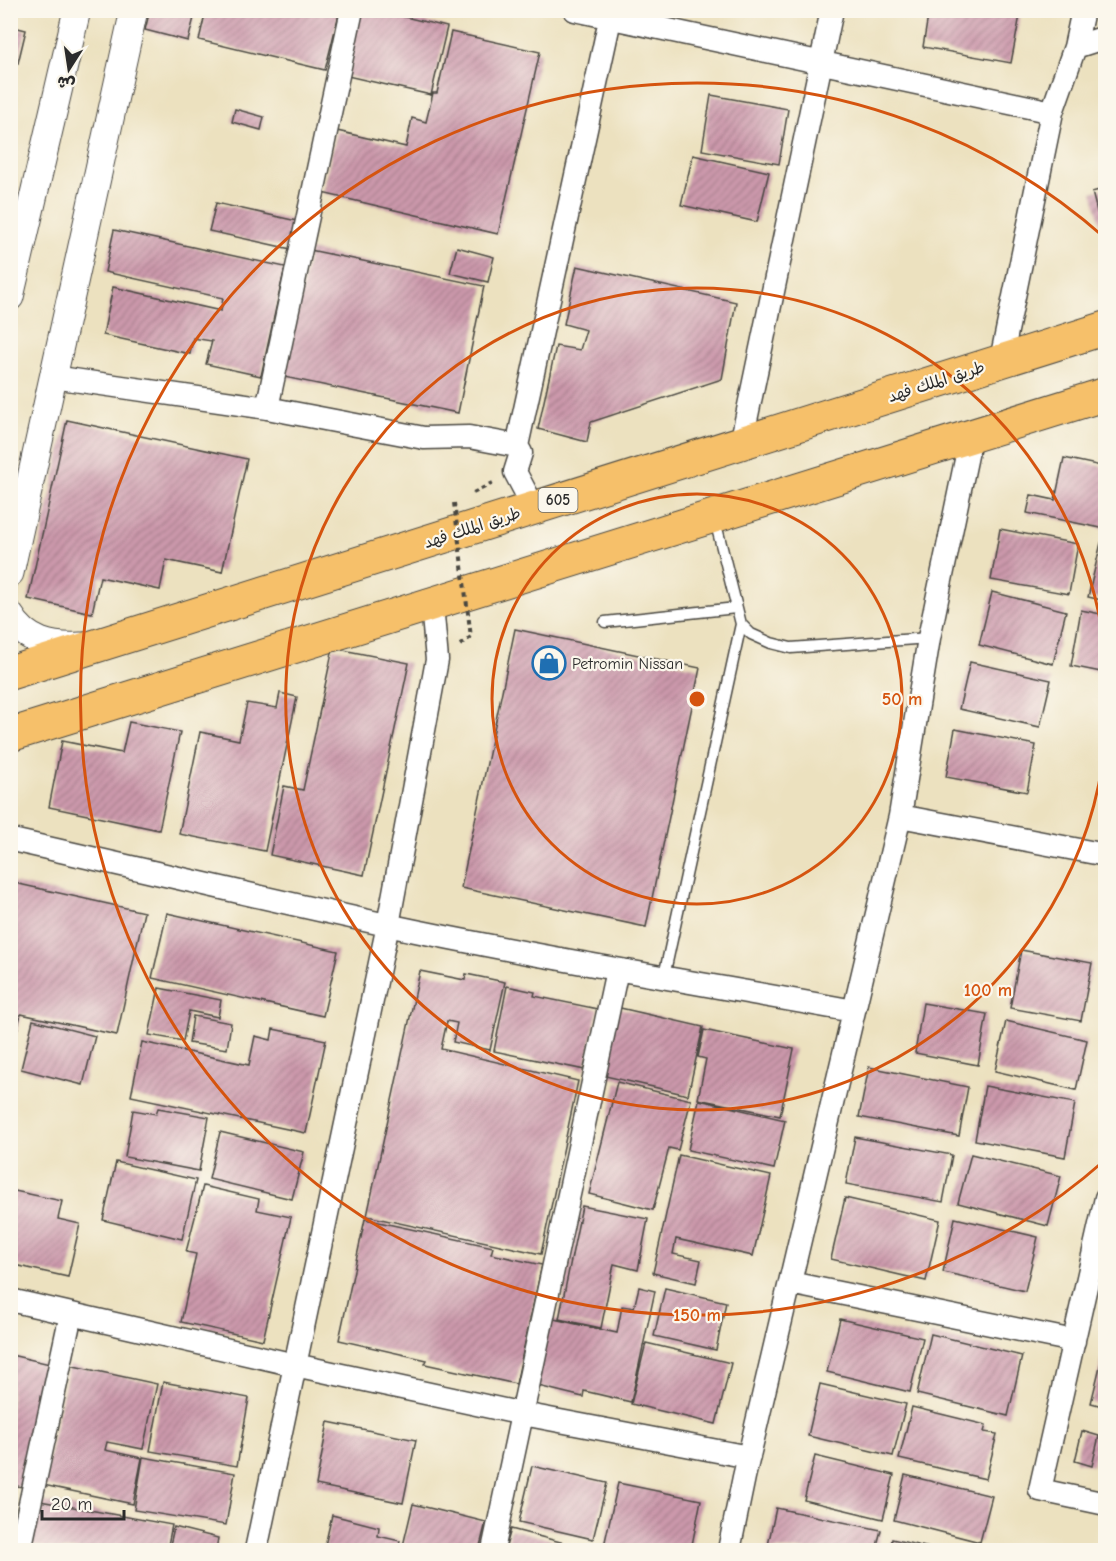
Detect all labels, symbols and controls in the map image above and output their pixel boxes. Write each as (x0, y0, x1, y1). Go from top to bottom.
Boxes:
north arrow (39, 39, 99, 99)
text: ش (56, 72, 77, 93)
street label: طريق الملك فهد (886, 358, 987, 406)
road number: 605 (538, 488, 578, 512)
street label: طريق الملك فهد (422, 504, 523, 552)
shop icon: Petromin Nissan (531, 645, 567, 681)
place label: Petromin Nissan (572, 655, 683, 673)
centre of rings (687, 689, 707, 709)
text: 50 m (882, 689, 922, 710)
text: 100 m (964, 980, 1012, 1001)
text: 150 m (673, 1305, 721, 1326)
scale bar (42, 1483, 124, 1521)
text: 20 m (51, 1494, 92, 1515)

